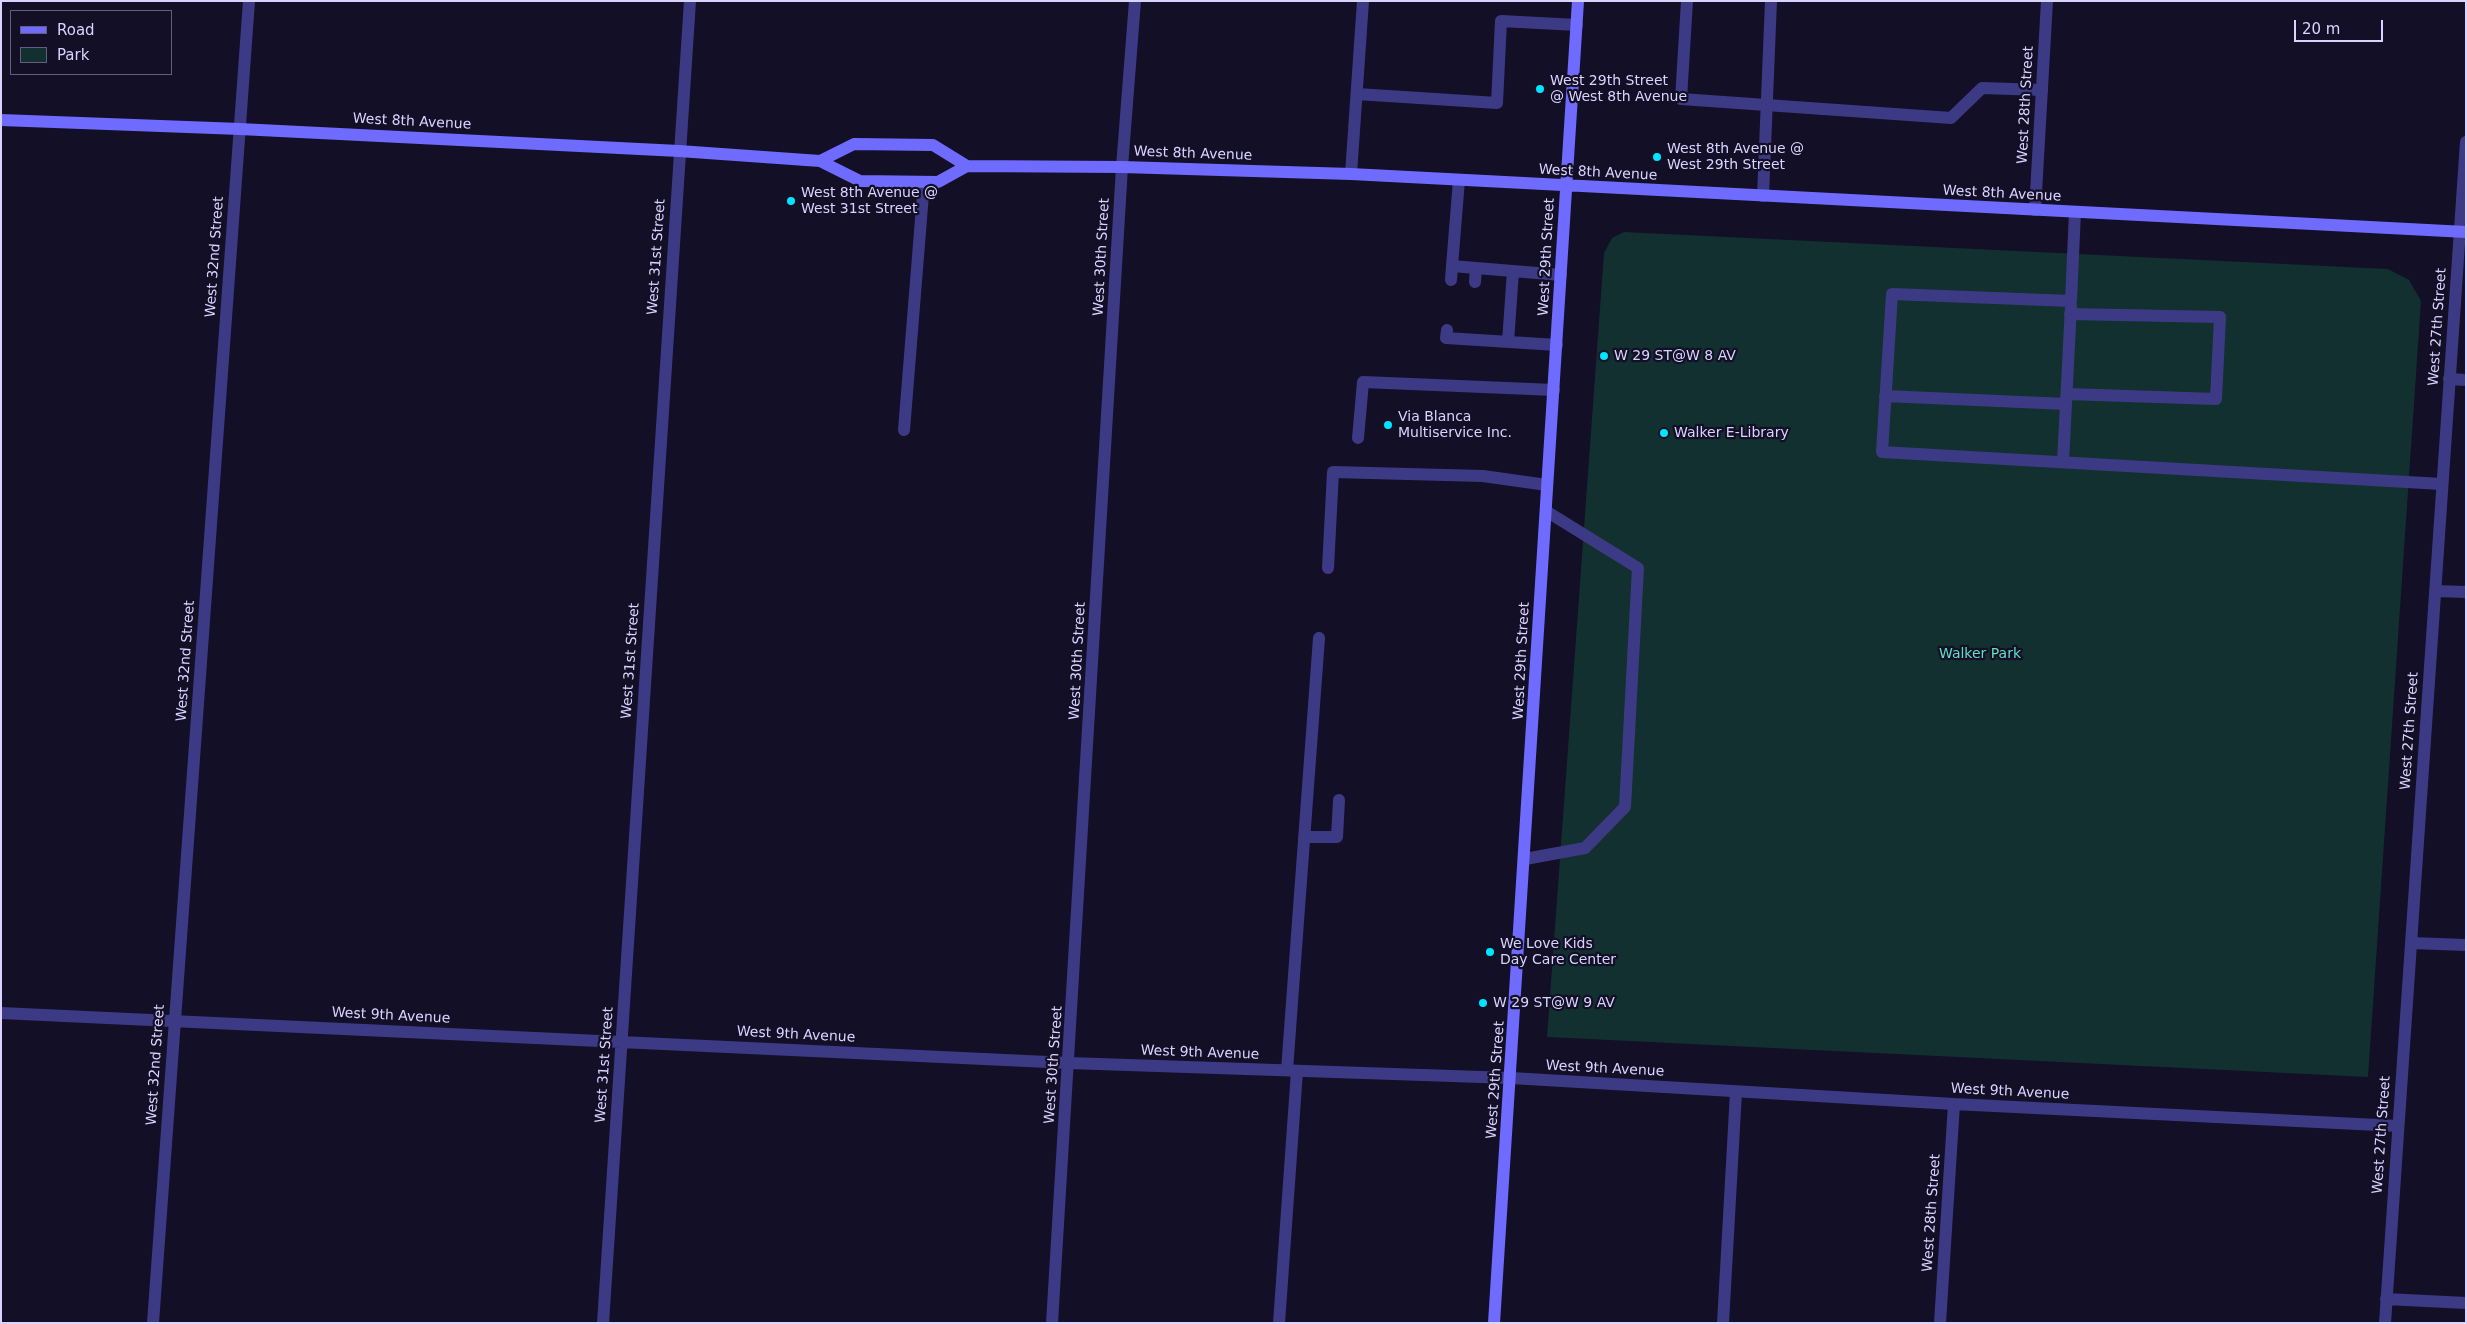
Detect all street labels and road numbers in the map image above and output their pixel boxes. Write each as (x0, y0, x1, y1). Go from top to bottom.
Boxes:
street label: West 28th Street (2015, 46, 2037, 164)
street label: West 8th Avenue (352, 111, 472, 133)
street label: West 8th Avenue (1133, 144, 1253, 164)
street label: West 8th Avenue (1538, 162, 1658, 184)
street label: West 8th Avenue (1942, 183, 2062, 205)
street label: West 32nd Street (202, 196, 228, 318)
street label: West 31st Street (645, 198, 669, 316)
street label: West 30th Street (1091, 198, 1113, 316)
street label: West 29th Street (1536, 198, 1558, 316)
street label: West 27th Street (2426, 268, 2450, 386)
street label: West 32nd Street (173, 600, 199, 722)
street label: West 31st Street (619, 602, 643, 720)
street label: West 30th Street (1067, 602, 1089, 720)
street label: West 29th Street (1511, 602, 1533, 720)
street label: West 27th Street (2398, 672, 2422, 790)
street label: West 32nd Street (143, 1004, 169, 1126)
street label: West 9th Avenue (331, 1005, 451, 1027)
street label: West 31st Street (593, 1006, 617, 1124)
street label: West 30th Street (1042, 1006, 1066, 1124)
street label: West 29th Street (1484, 1021, 1508, 1139)
street label: West 9th Avenue (736, 1024, 856, 1046)
street label: West 9th Avenue (1140, 1043, 1260, 1063)
street label: West 9th Avenue (1545, 1058, 1665, 1080)
street label: West 27th Street (2370, 1076, 2394, 1194)
street label: West 9th Avenue (1950, 1081, 2070, 1103)
street label: West 28th Street (1920, 1154, 1944, 1272)

